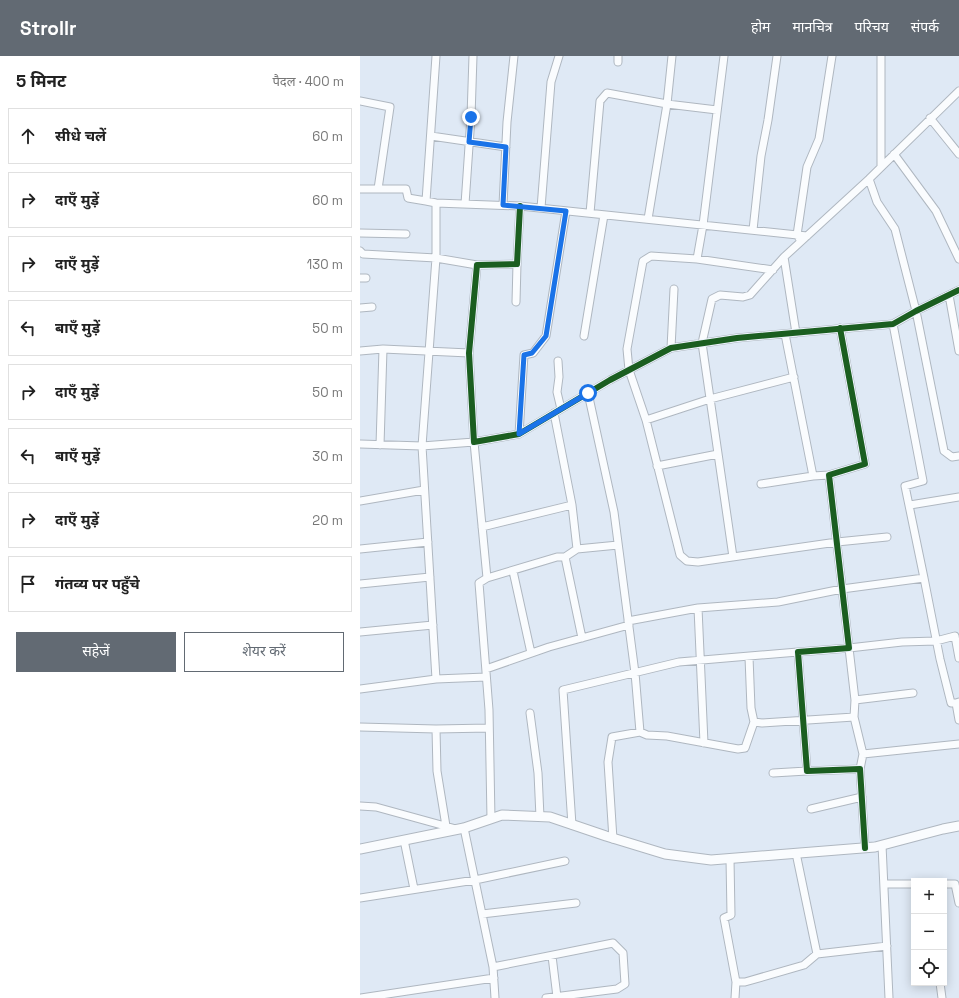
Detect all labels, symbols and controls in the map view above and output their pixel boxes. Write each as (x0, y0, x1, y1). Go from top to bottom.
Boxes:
text: Strollr (20, 16, 77, 41)
text: होम (751, 18, 770, 36)
text: मानचित्र (792, 18, 833, 36)
text: परिचय (855, 18, 889, 36)
text: संपर्क (911, 18, 939, 36)
text: 5 मिनट (16, 70, 66, 92)
text: पैदल · 400 m (272, 73, 344, 90)
route end (462, 108, 480, 126)
icon: ahead (17, 125, 39, 147)
text: सीधे चलें (55, 126, 106, 145)
text: 60 m (312, 128, 343, 145)
icon: right (17, 189, 39, 211)
text: दाएँ मुड़ें (55, 190, 99, 209)
text: 60 m (312, 192, 343, 209)
icon: right (17, 253, 39, 275)
text: दाएँ मुड़ें (55, 254, 99, 273)
text: 130 m (307, 256, 343, 273)
icon: left (17, 317, 39, 339)
text: बाएँ मुड़ें (55, 318, 100, 337)
text: 50 m (312, 320, 343, 337)
icon: right (17, 381, 39, 403)
text: दाएँ मुड़ें (55, 382, 99, 401)
text: 50 m (312, 384, 343, 401)
route start (579, 384, 597, 402)
icon: left (17, 445, 39, 467)
text: बाएँ मुड़ें (55, 446, 100, 465)
text: 30 m (312, 448, 343, 465)
icon: right (17, 509, 39, 531)
text: दाएँ मुड़ें (55, 510, 99, 529)
text: 20 m (312, 512, 343, 529)
icon: arrive (17, 573, 39, 595)
text: गंतव्य पर पहुँचे (55, 574, 140, 593)
button: सहेजें (16, 632, 176, 672)
button: शेयर करें (184, 632, 344, 672)
map controls (911, 878, 947, 986)
button: + (911, 878, 947, 914)
button: − (911, 914, 947, 950)
button: locate (911, 950, 947, 986)

